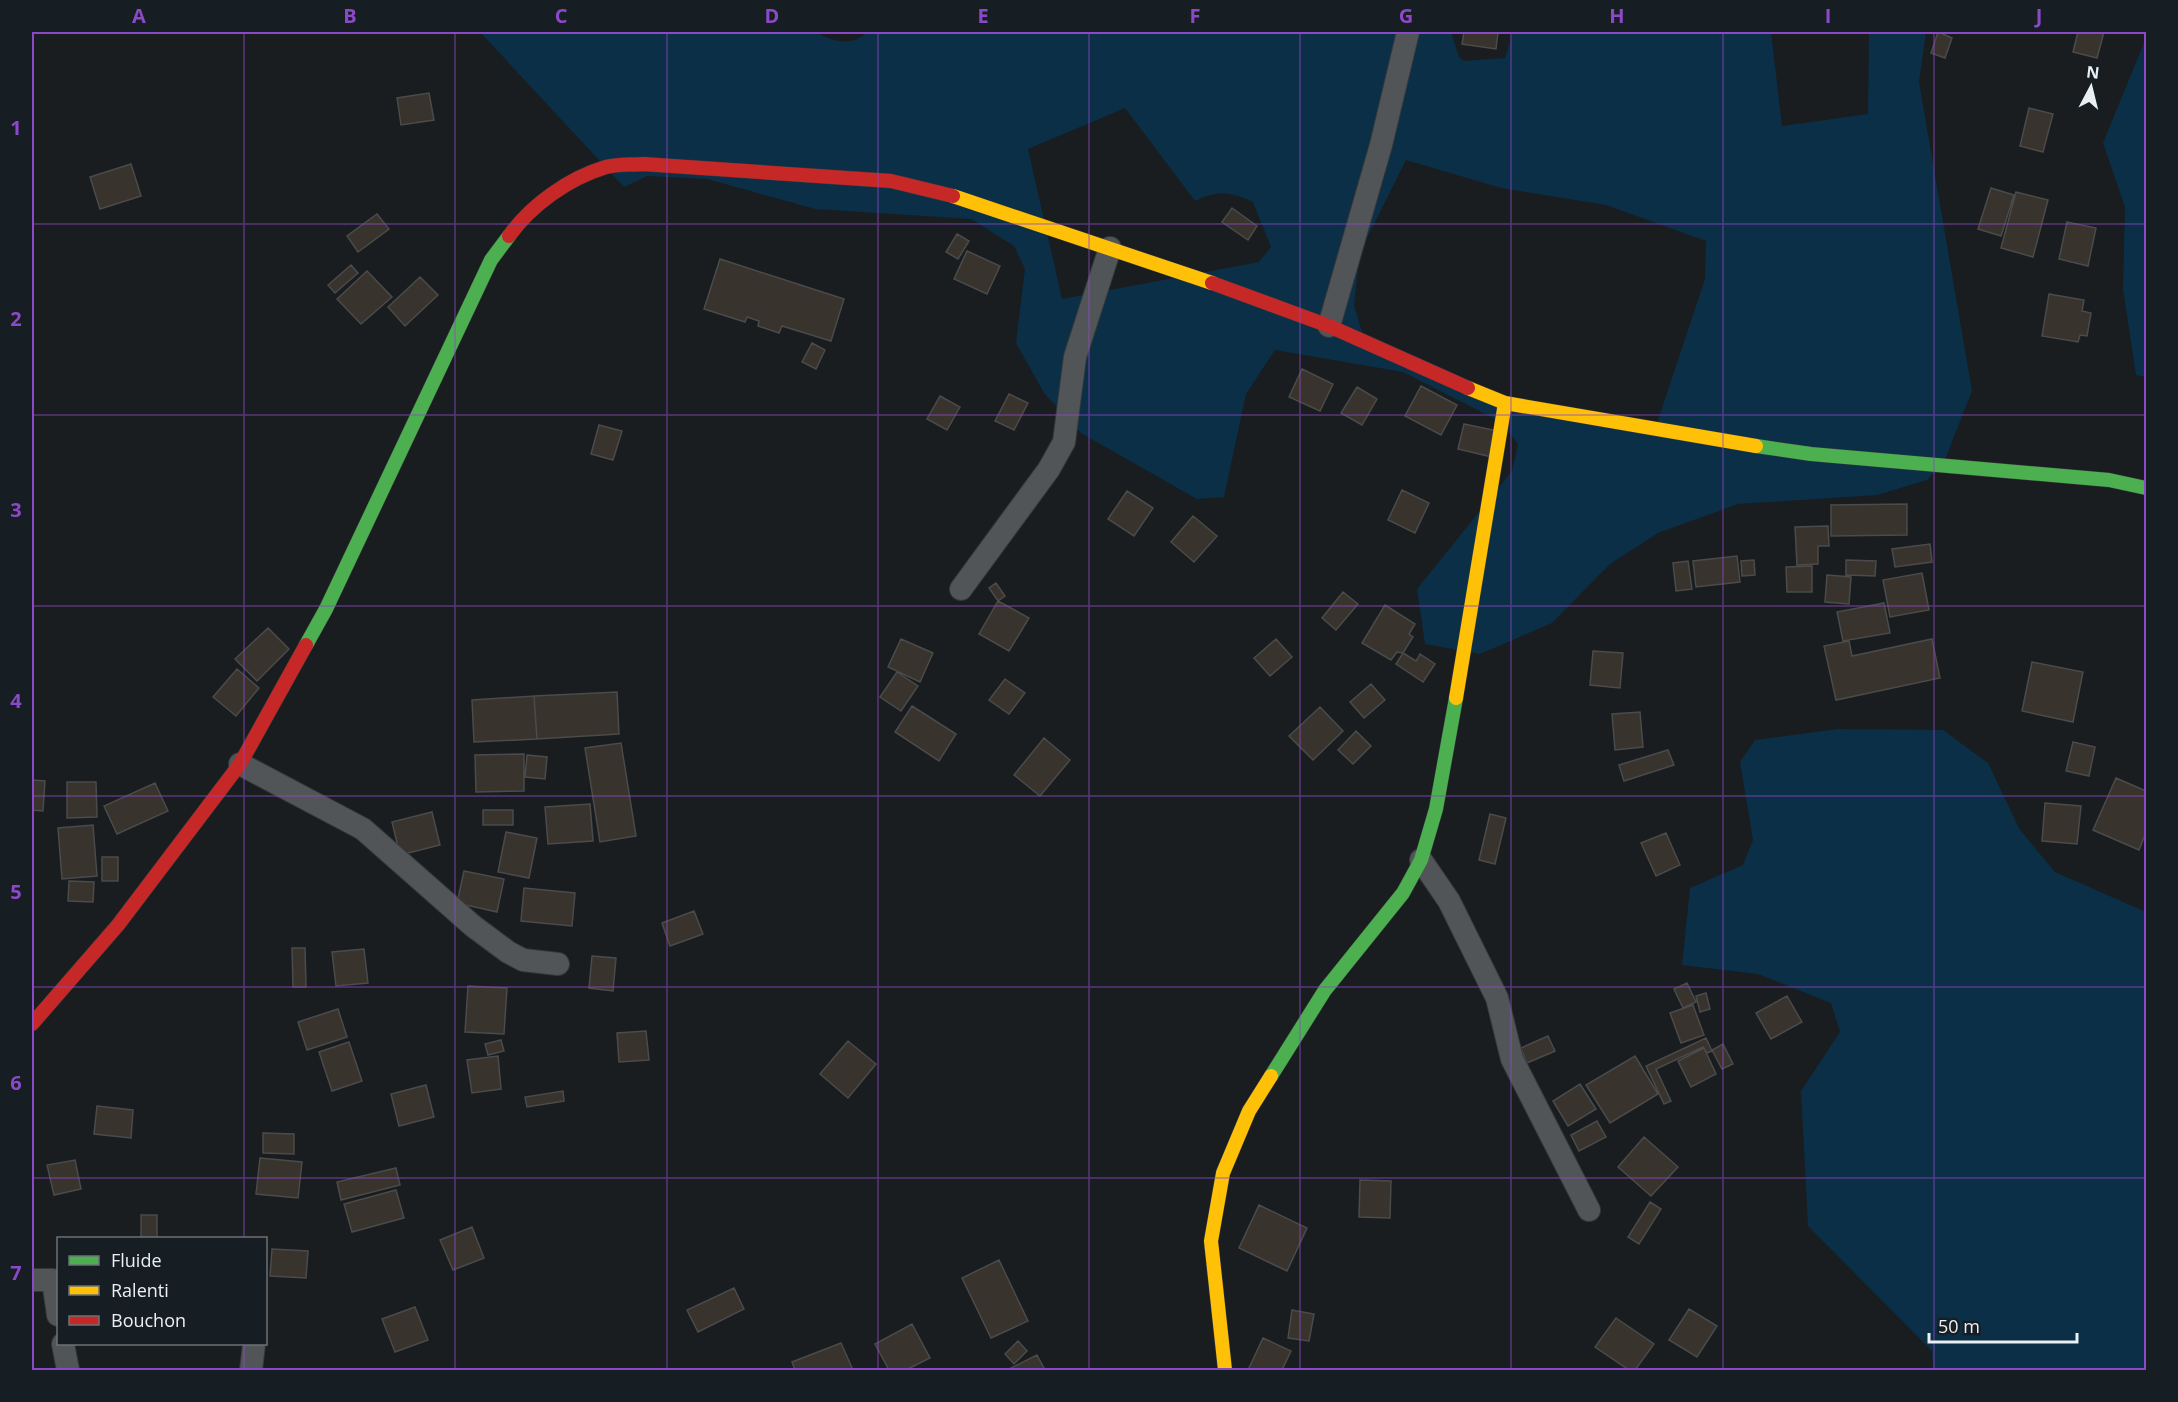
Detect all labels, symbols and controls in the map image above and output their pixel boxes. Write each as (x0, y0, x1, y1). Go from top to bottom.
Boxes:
text: A (132, 2, 146, 29)
text: B (343, 2, 357, 29)
text: C (555, 2, 568, 29)
text: D (765, 2, 779, 29)
text: E (977, 2, 989, 29)
text: F (1190, 2, 1200, 29)
text: G (1399, 2, 1413, 29)
text: H (1609, 2, 1625, 29)
text: I (1825, 2, 1831, 29)
text: J (2034, 2, 2042, 29)
north arrow (2061, 57, 2121, 117)
text: N (2085, 60, 2101, 84)
text: 1 (10, 114, 22, 141)
text: 2 (10, 305, 22, 332)
text: 3 (10, 496, 22, 523)
text: 4 (10, 687, 22, 714)
text: 5 (10, 878, 22, 905)
text: 6 (10, 1069, 22, 1096)
legend (57, 1237, 267, 1345)
text: Fluide (111, 1248, 162, 1272)
text: 7 (10, 1259, 22, 1286)
text: Ralenti (111, 1278, 169, 1302)
scale bar (1929, 1306, 2078, 1344)
text: Bouchon (111, 1308, 186, 1332)
text: 50 m (1938, 1314, 1980, 1338)

